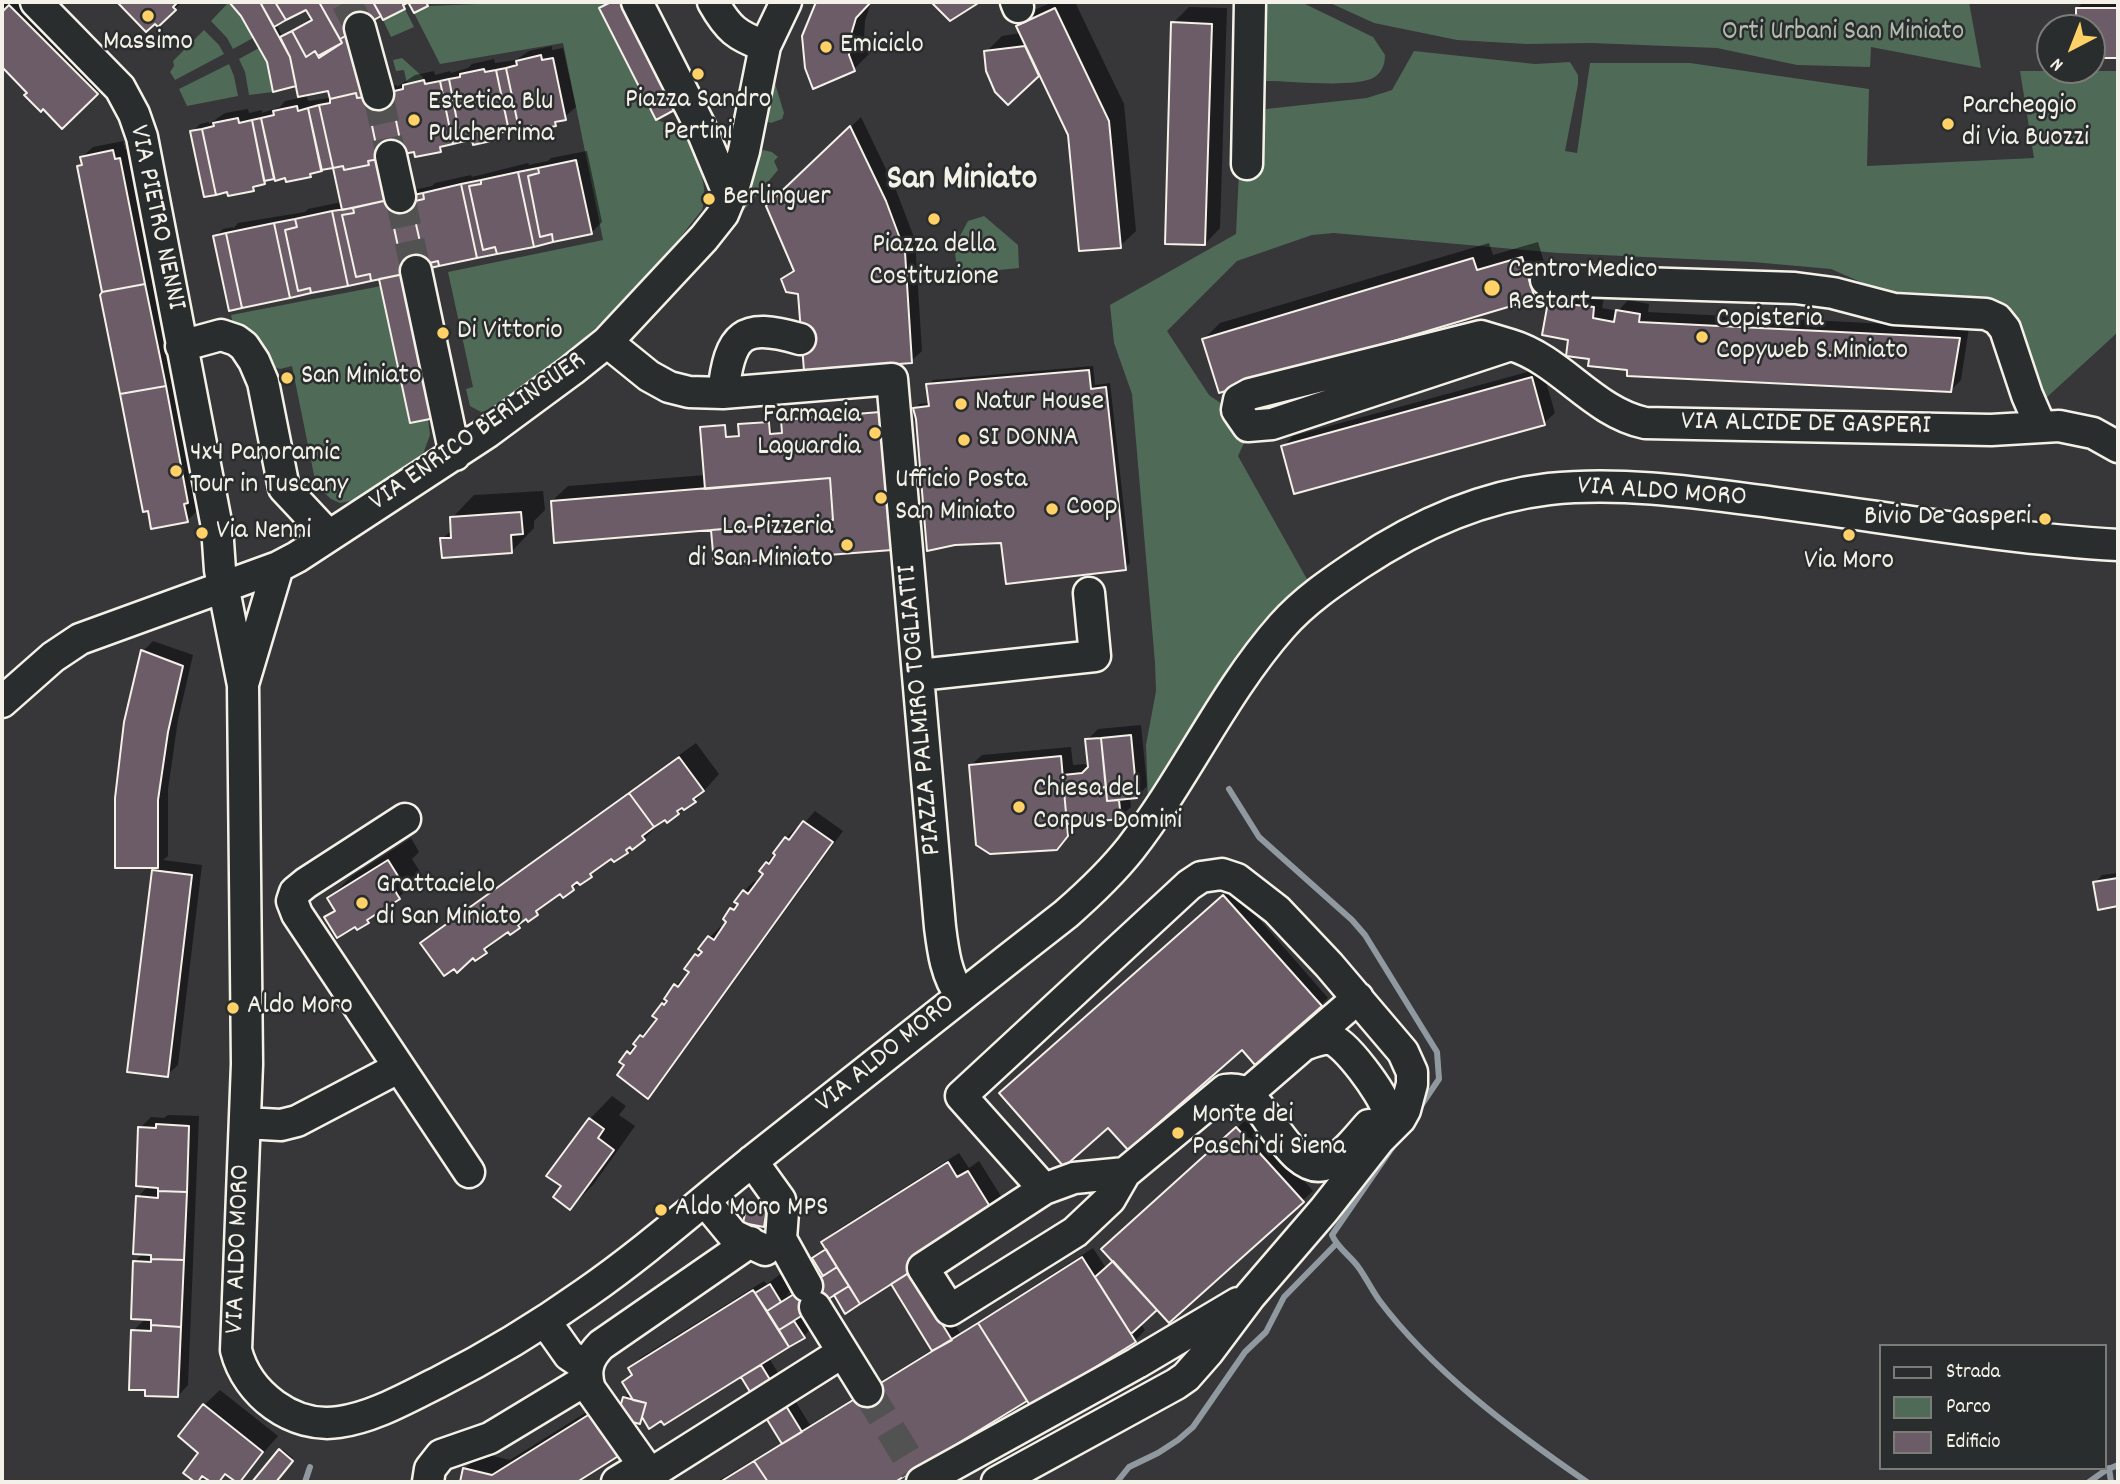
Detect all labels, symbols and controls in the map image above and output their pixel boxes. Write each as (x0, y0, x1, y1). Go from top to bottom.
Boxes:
marker: Massimo (140, 8, 156, 24)
north arrow (2036, 14, 2106, 84)
park label: Orti Urbani San Miniato (1722, 17, 1964, 51)
place label: Massimo (103, 27, 193, 61)
place label: Emiciclo (840, 30, 924, 64)
marker: Emiciclo (818, 39, 834, 55)
text: N (2045, 50, 2070, 77)
marker: Piazza Sandro Pertini (690, 66, 706, 82)
place label: Piazza Sandro Pertini (625, 85, 771, 151)
place label: Estetica Blu Pulcherrima (428, 87, 554, 153)
place label: Parcheggio di Via Buozzi (1962, 91, 2089, 157)
marker: Estetica Blu Pulcherrima (406, 112, 422, 128)
marker: Parcheggio di Via Buozzi (1940, 116, 1956, 132)
street label: VIA PIETRO NENNI (119, 122, 191, 314)
district label: San Miniato (887, 161, 1037, 203)
place label: Berlinguer (723, 182, 831, 216)
marker: Berlinguer (701, 191, 717, 207)
marker: Piazza della Costituzione (926, 211, 942, 227)
place label: Piazza della Costituzione (869, 230, 999, 296)
place label: Centro Medico Restart (1508, 255, 1657, 321)
marker: Centro Medico Restart (1482, 278, 1502, 298)
place label: Copisteria Copyweb S.Miniato (1716, 304, 1908, 370)
place label: Di Vittorio (457, 316, 563, 350)
marker: Di Vittorio (435, 325, 451, 341)
marker: Copisteria Copyweb S.Miniato (1694, 329, 1710, 345)
street label: VIA ENRICO BERLINGUER (364, 346, 594, 520)
place label: San Miniato (301, 361, 421, 395)
marker: San Miniato (279, 370, 295, 386)
place label: Natur House (975, 387, 1104, 421)
marker: Natur House (953, 396, 969, 412)
place label: Farmacia Laguardia (757, 400, 861, 466)
street label: VIA ALCIDE DE GASPERI (1681, 407, 1931, 445)
place label: SI DONNA (978, 423, 1079, 457)
marker: Farmacia Laguardia (867, 425, 883, 441)
marker: SI DONNA (956, 432, 972, 448)
place label: 4x4 Panoramic Tour in Tuscany (190, 438, 348, 504)
marker: 4x4 Panoramic Tour in Tuscany (168, 463, 184, 479)
place label: Ufficio Posta San Miniato (895, 465, 1027, 531)
street label: VIA ALDO MORO (1576, 471, 1748, 517)
marker: Ufficio Posta San Miniato (873, 490, 889, 506)
place label: Coop (1066, 492, 1118, 526)
marker: Coop (1044, 501, 1060, 517)
place label: Bivio De Gasperi (1864, 502, 2031, 536)
marker: Bivio De Gasperi (2037, 511, 2053, 527)
place label: La Pizzeria di San Miniato (688, 512, 833, 578)
place label: Via Nenni (216, 516, 311, 550)
marker: Via Nenni (194, 525, 210, 541)
marker: Via Moro (1841, 527, 1857, 543)
marker: La Pizzeria di San Miniato (839, 537, 855, 553)
place label: Via Moro (1804, 546, 1894, 580)
street label: PIAZZA PALMIRO TOGLIATTI (893, 563, 951, 857)
place label: Chiesa del Corpus Domini (1033, 774, 1182, 840)
marker: Chiesa del Corpus Domini (1011, 799, 1027, 815)
place label: Grattacielo di San Miniato (376, 870, 521, 936)
marker: Grattacielo di San Miniato (354, 895, 370, 911)
street label: VIA ALDO MORO (810, 989, 964, 1121)
place label: Aldo Moro (247, 991, 353, 1025)
marker: Aldo Moro (225, 1000, 241, 1016)
place label: Monte dei Paschi di Siena (1192, 1100, 1346, 1166)
marker: Monte dei Paschi di Siena (1170, 1125, 1186, 1141)
street label: VIA ALDO MORO (220, 1164, 260, 1334)
place label: Aldo Moro MPS (675, 1193, 829, 1227)
marker: Aldo Moro MPS (653, 1202, 669, 1218)
legend (1878, 1344, 2106, 1470)
text: Strada (1946, 1358, 2000, 1388)
text: Parco (1946, 1393, 1991, 1423)
text: Edificio (1946, 1428, 2001, 1458)

